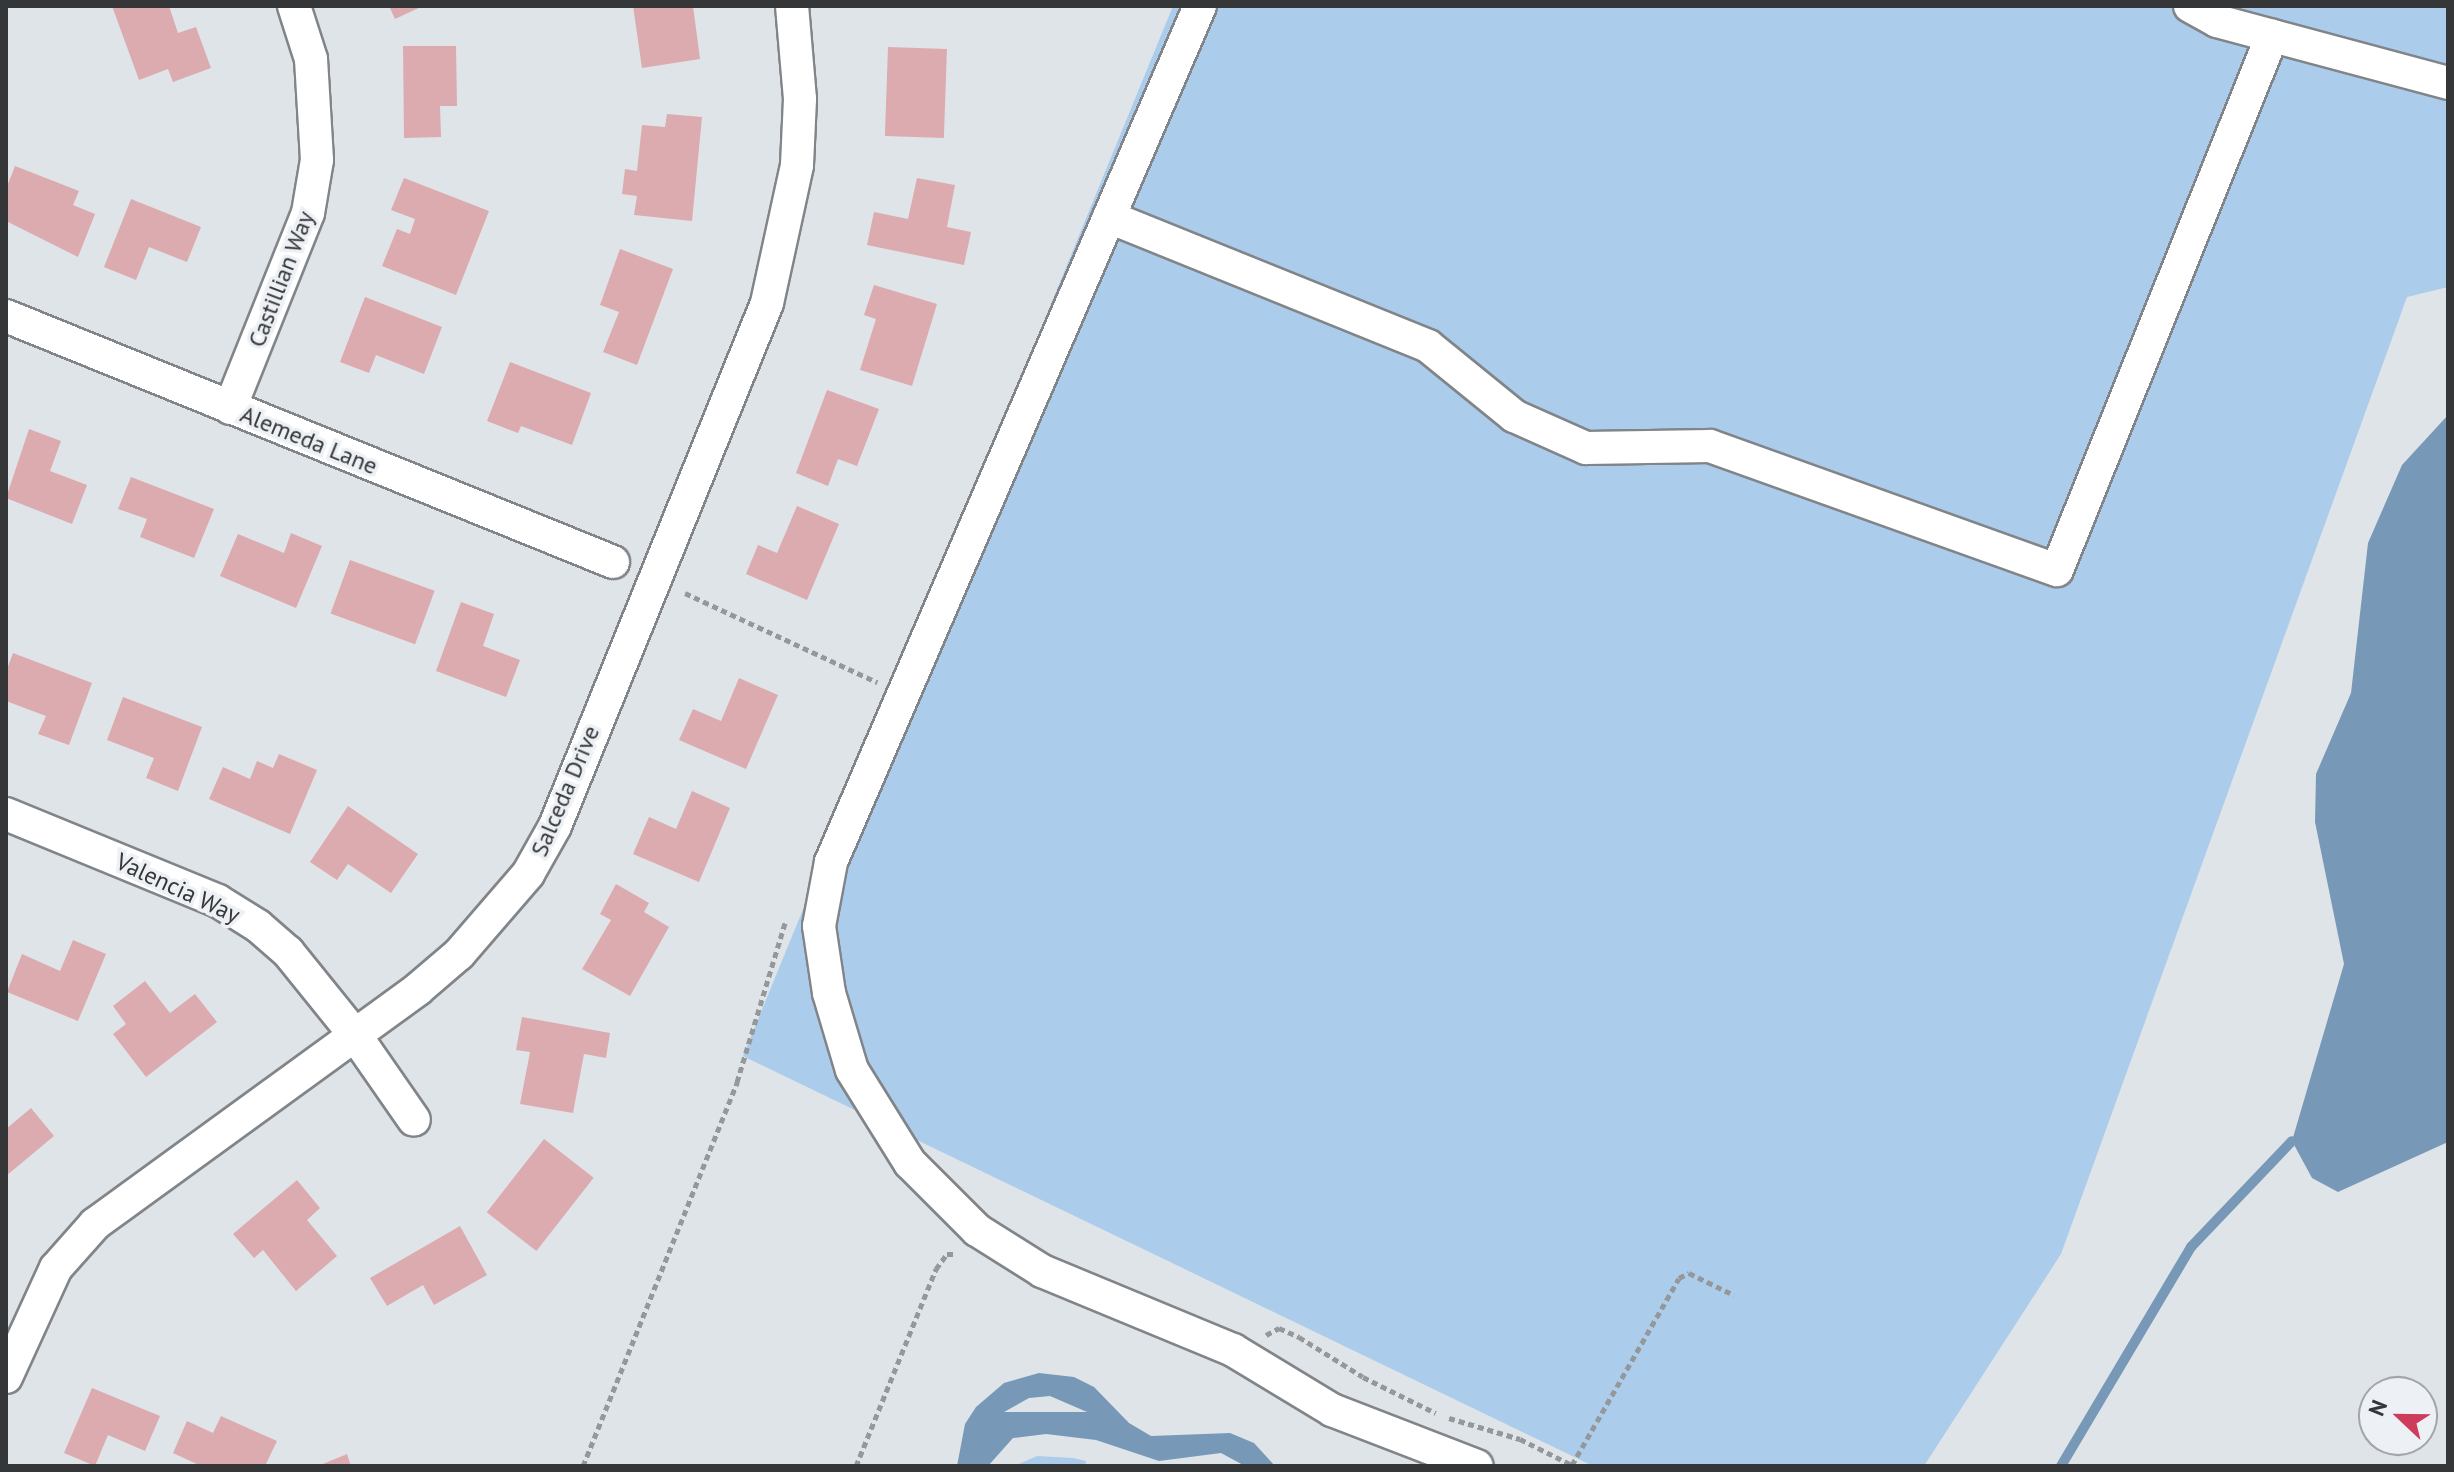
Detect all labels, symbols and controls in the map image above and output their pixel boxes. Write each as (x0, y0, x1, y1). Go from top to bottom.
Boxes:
street label: Castillian Way (242, 207, 320, 351)
street label: Alemeda Lane (236, 399, 382, 481)
street label: Salceda Drive (525, 721, 605, 861)
street label: Valencia Way (111, 847, 245, 929)
north arrow (2358, 1376, 2438, 1456)
text: N (2362, 1396, 2393, 1420)

